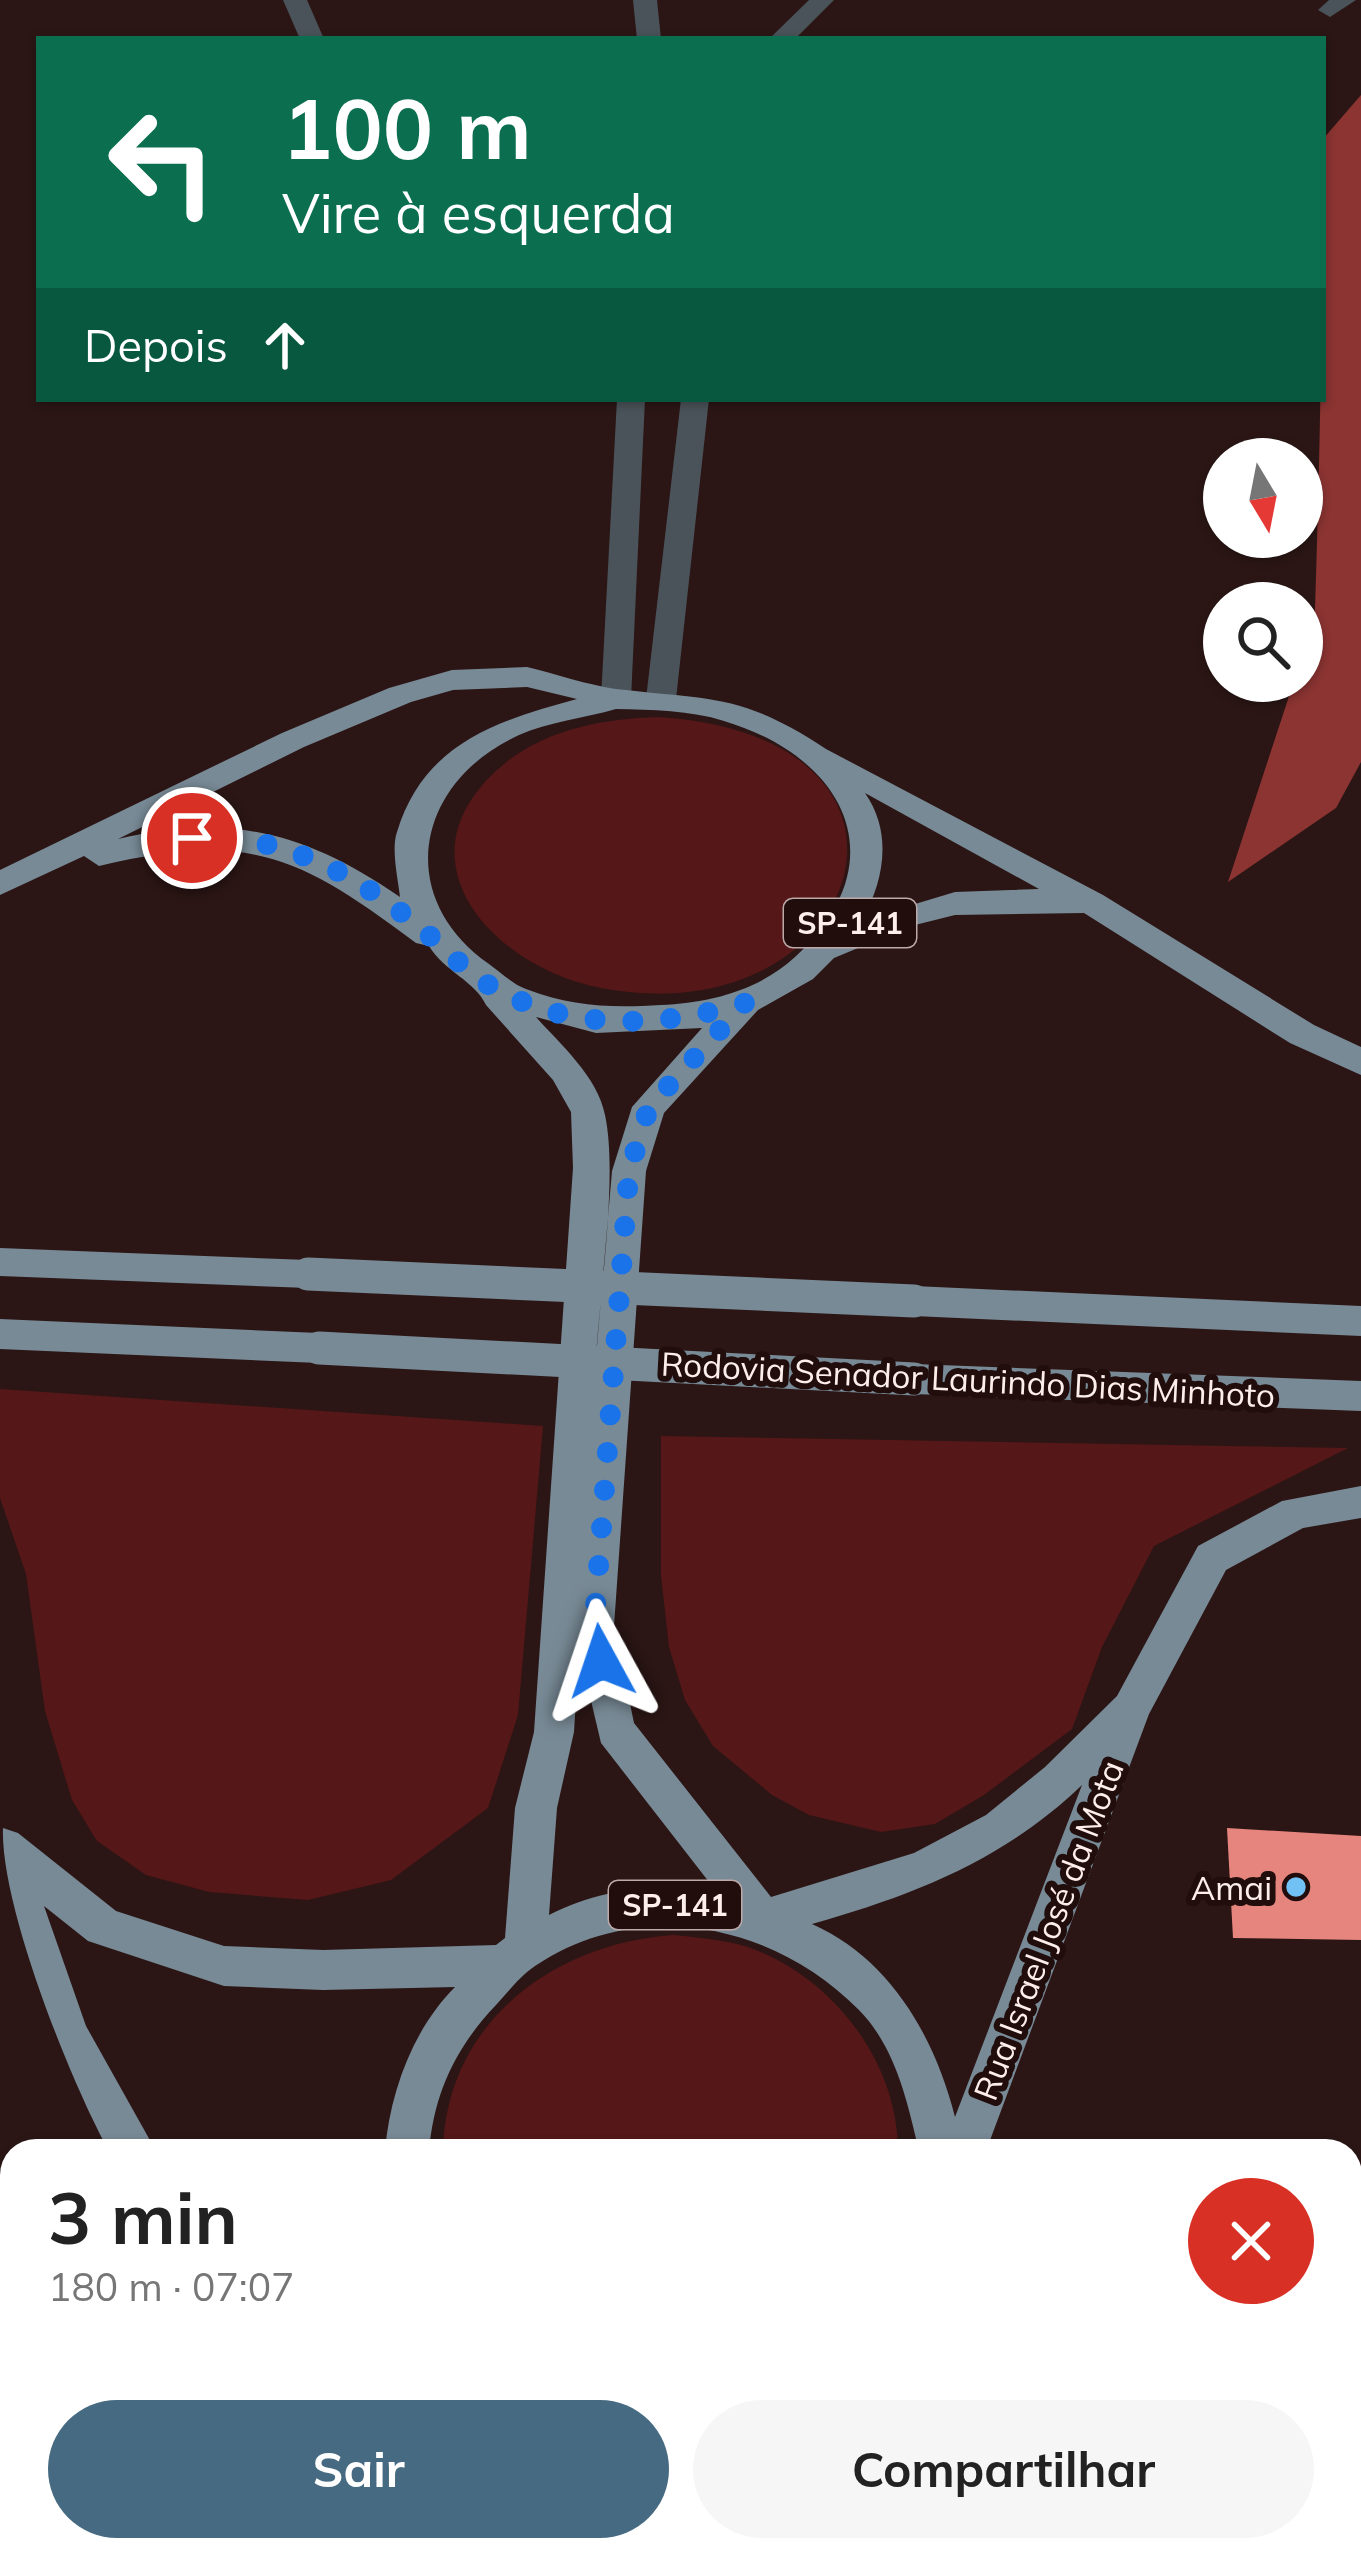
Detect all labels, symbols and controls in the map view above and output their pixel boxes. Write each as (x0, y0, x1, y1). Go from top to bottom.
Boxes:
text: 100 m (282, 75, 532, 180)
icon: left (84, 84, 240, 240)
text: Vire à esquerda (282, 179, 675, 247)
icon: ahead (252, 312, 318, 378)
text: Depois (84, 317, 228, 373)
north arrow (1203, 438, 1323, 558)
map controls (1203, 438, 1323, 702)
button: search (1203, 582, 1323, 702)
pin (141, 787, 243, 889)
icon: arrive (159, 805, 225, 871)
road number: SP-141 (784, 899, 916, 947)
street label: Rodovia Senador Laurindo Dias Minhoto (660, 1342, 1276, 1416)
position arrow (538, 1598, 664, 1724)
street label: Rua Israel José da Mota (964, 1754, 1132, 2106)
place label: Amai (1191, 1867, 1272, 1908)
marker: Amai (1283, 1874, 1309, 1900)
road number: SP-141 (609, 1881, 741, 1929)
text: 3 min (48, 2172, 238, 2262)
button: close (1188, 2178, 1314, 2304)
text: 180 m · 07:07 (48, 2262, 294, 2311)
button: Sair (48, 2400, 669, 2538)
button: Compartilhar (693, 2400, 1314, 2538)

